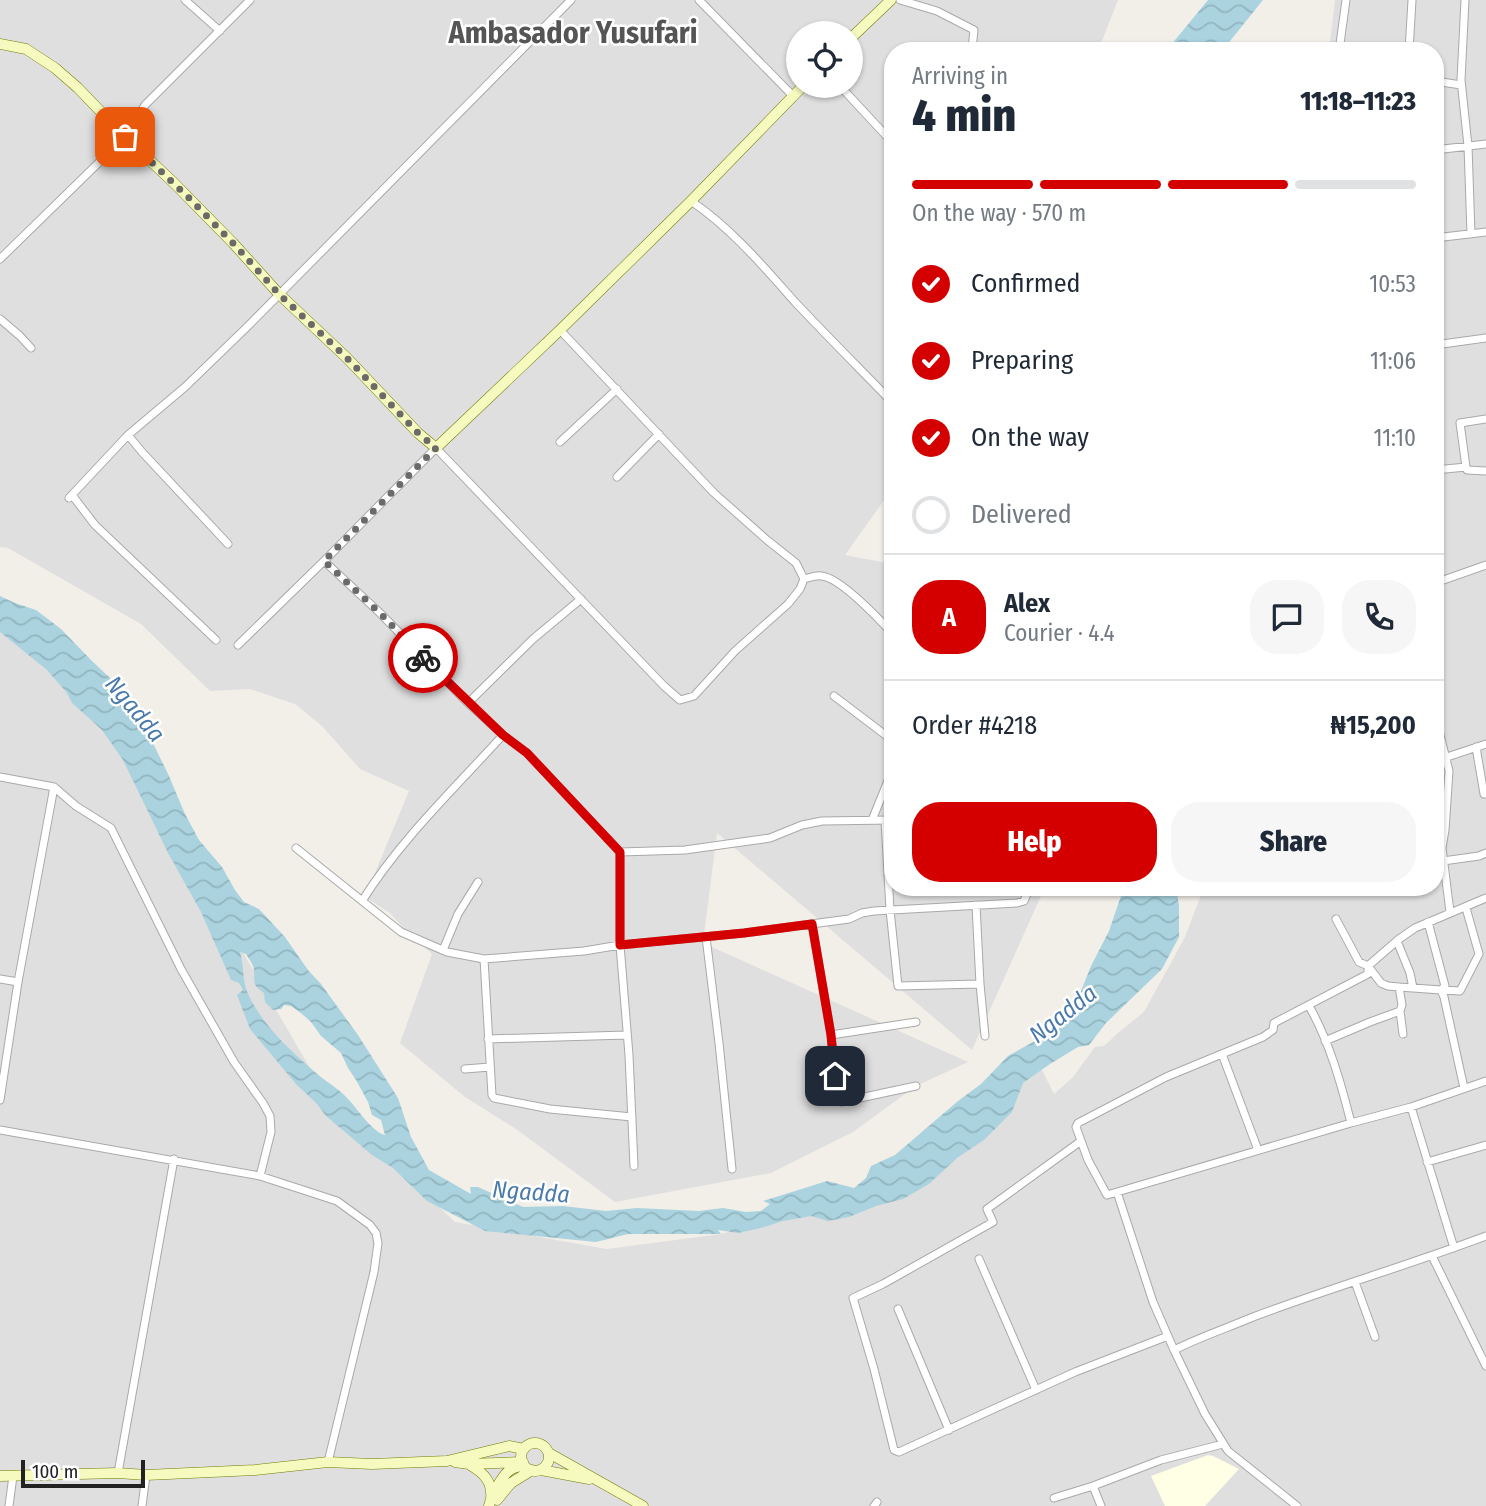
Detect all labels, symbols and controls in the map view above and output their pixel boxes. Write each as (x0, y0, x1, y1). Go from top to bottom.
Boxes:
district label: Ambasador Yusufari (447, 15, 698, 51)
map controls (786, 21, 863, 98)
button: locate (786, 21, 863, 98)
text: Arriving in (912, 62, 1008, 90)
text: 11:18–11:23 (1300, 86, 1416, 117)
text: 4 min (912, 88, 1016, 143)
pin (95, 107, 155, 167)
icon: bag (106, 118, 144, 156)
text: On the way · 570 m (912, 199, 1086, 227)
icon: check (912, 265, 950, 303)
text: Confirmed (971, 268, 1081, 299)
text: 10:53 (1369, 270, 1416, 298)
icon: check (912, 342, 950, 380)
text: Preparing (971, 345, 1073, 376)
text: 11:06 (1370, 347, 1416, 375)
icon: check (912, 419, 950, 457)
text: On the way (971, 422, 1089, 453)
text: 11:10 (1373, 424, 1416, 452)
text: Delivered (971, 499, 1072, 530)
button: chat (1250, 580, 1324, 654)
button: phone (1342, 580, 1416, 654)
text: Alex (1004, 588, 1050, 619)
text: A (942, 602, 956, 633)
text: Courier · 4.4 (1004, 619, 1115, 647)
courier (388, 623, 458, 693)
icon: bike (404, 639, 442, 677)
water label: Ngadda (99, 670, 171, 748)
text: Order #4218 (912, 710, 1037, 741)
text: ₦15,200 (1331, 710, 1416, 741)
button: Help (912, 802, 1157, 882)
button: Share (1171, 802, 1416, 882)
water label: Ngadda (1024, 979, 1102, 1049)
pin (805, 1046, 865, 1106)
icon: home (816, 1057, 854, 1095)
water label: Ngadda (491, 1175, 571, 1209)
scale bar (21, 1457, 145, 1489)
text: 100 m (32, 1460, 78, 1483)

